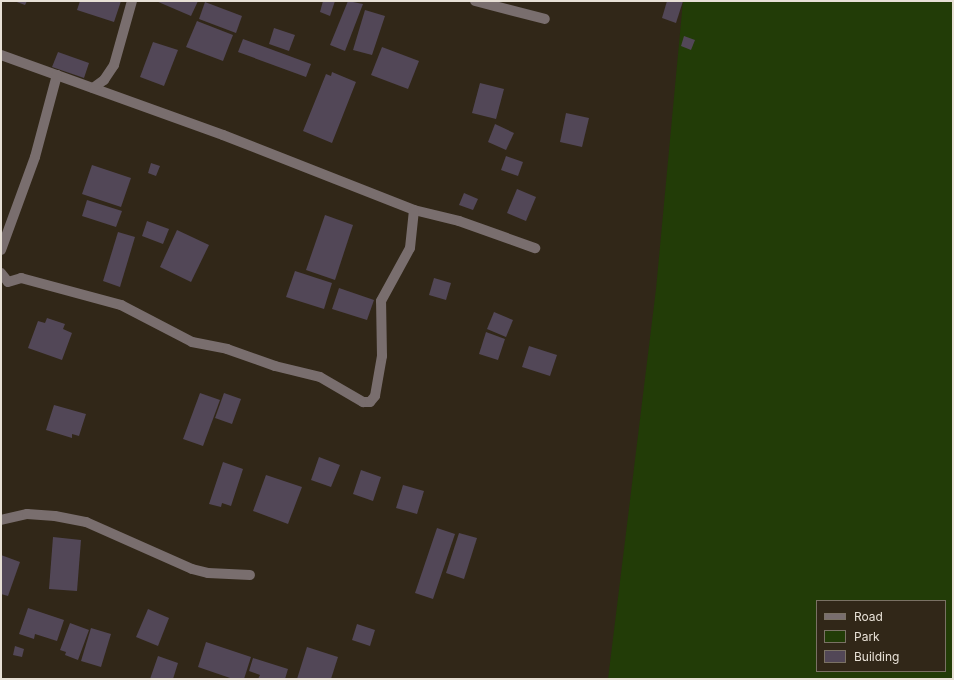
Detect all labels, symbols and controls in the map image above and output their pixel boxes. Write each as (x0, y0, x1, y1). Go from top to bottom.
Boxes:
legend (816, 600, 946, 672)
text: Road (854, 609, 883, 624)
text: Park (854, 629, 880, 644)
text: Building (854, 649, 899, 664)

